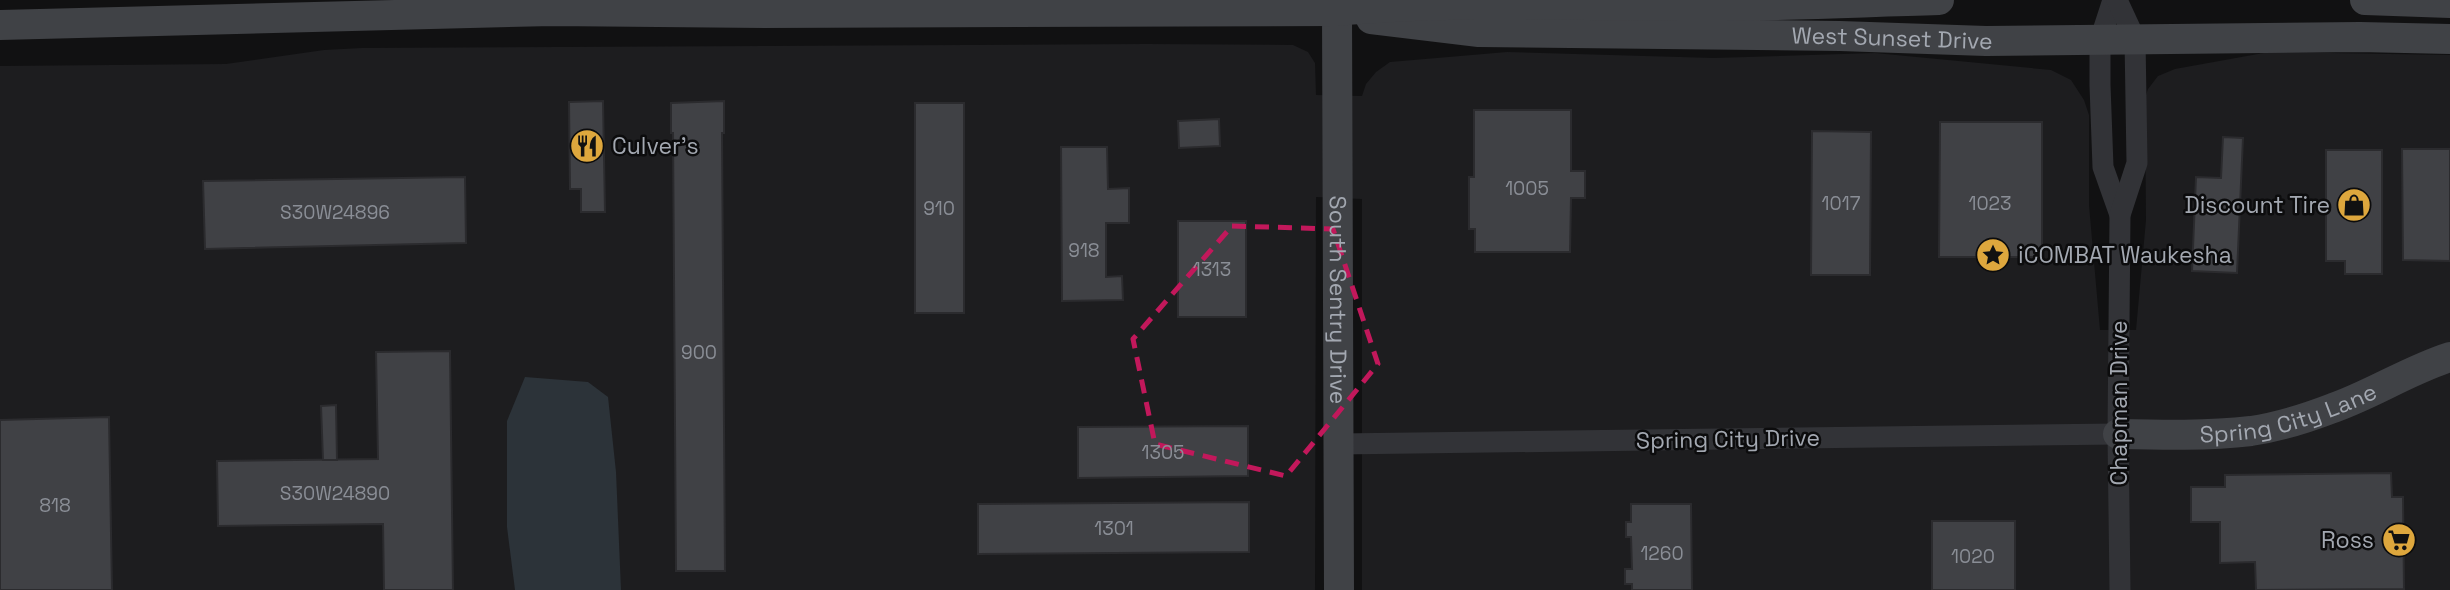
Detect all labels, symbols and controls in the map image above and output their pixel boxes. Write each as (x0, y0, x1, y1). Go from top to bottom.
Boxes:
street label: West Sunset Drive (1792, 20, 1993, 56)
restaurant icon: Culver's (568, 127, 606, 165)
place label: Culver's (612, 131, 699, 161)
house number: 1005 (1505, 176, 1549, 201)
shop icon: Discount Tire (2335, 186, 2373, 224)
place label: Discount Tire (2184, 190, 2330, 220)
house number: 1017 (1822, 191, 1861, 216)
house number: 1023 (1969, 191, 2012, 216)
street label: South Sentry Drive (1323, 195, 1353, 405)
house number: 910 (923, 196, 955, 221)
house number: S30W24896 (280, 200, 390, 225)
place icon: iCOMBAT Waukesha (1974, 236, 2012, 274)
house number: 918 (1068, 238, 1100, 263)
place label: iCOMBAT Waukesha (2018, 240, 2232, 270)
house number: 1313 (1193, 257, 1231, 282)
street label: Chapman Drive (2104, 320, 2134, 486)
house number: 900 (681, 340, 717, 365)
street label: Spring City Lane (2199, 376, 2382, 449)
street label: Spring City Drive (1636, 422, 1820, 456)
house number: 1305 (1142, 440, 1184, 465)
house number: S30W24890 (280, 481, 390, 506)
house number: 818 (39, 493, 71, 518)
house number: 1301 (1094, 516, 1134, 541)
supermarket icon: Ross (2380, 521, 2418, 559)
place label: Ross (2321, 525, 2374, 555)
house number: 1260 (1640, 541, 1684, 566)
house number: 1020 (1951, 544, 1995, 569)

